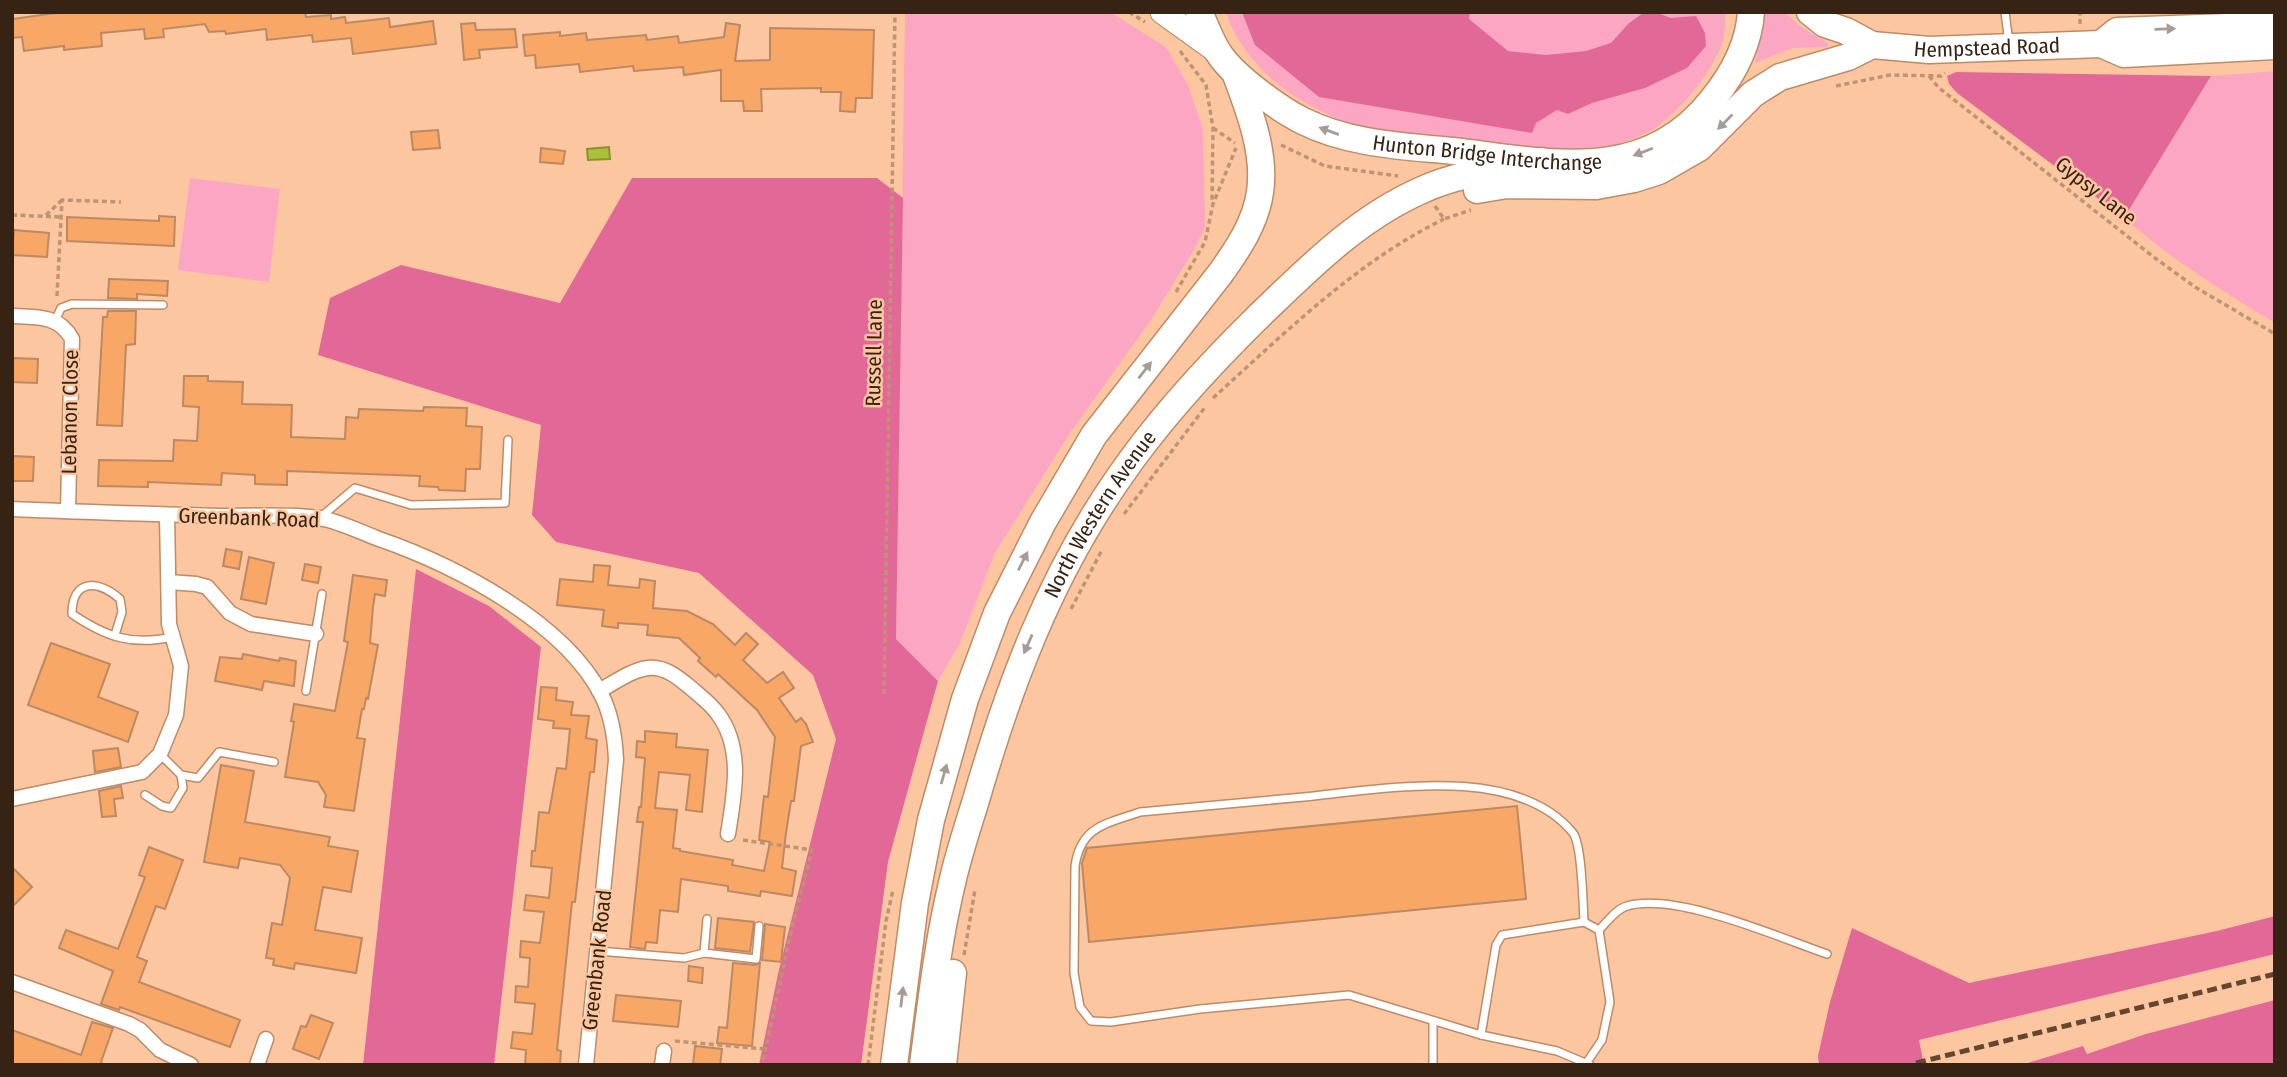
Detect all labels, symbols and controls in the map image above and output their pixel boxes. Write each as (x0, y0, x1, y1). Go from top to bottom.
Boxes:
one-way arrow (2154, 24, 2176, 35)
street label: Hempstead Road (1913, 32, 2060, 63)
one-way arrow (1716, 114, 1733, 131)
one-way arrow (1318, 126, 1339, 137)
street label: Hunton Bridge Interchange (1371, 129, 1603, 176)
one-way arrow (1632, 146, 1653, 157)
street label: Gypsy Lane (2050, 151, 2142, 231)
street label: Russell Lane (860, 299, 888, 407)
street label: Lebanon Close (56, 349, 84, 475)
one-way arrow (1138, 361, 1153, 379)
street label: North Western Avenue (1039, 425, 1162, 602)
street label: Greenbank Road (178, 503, 320, 533)
one-way arrow (1018, 551, 1029, 571)
one-way arrow (1022, 634, 1034, 654)
one-way arrow (940, 763, 950, 784)
street label: Greenbank Road (577, 888, 617, 1032)
one-way arrow (897, 986, 908, 1008)

